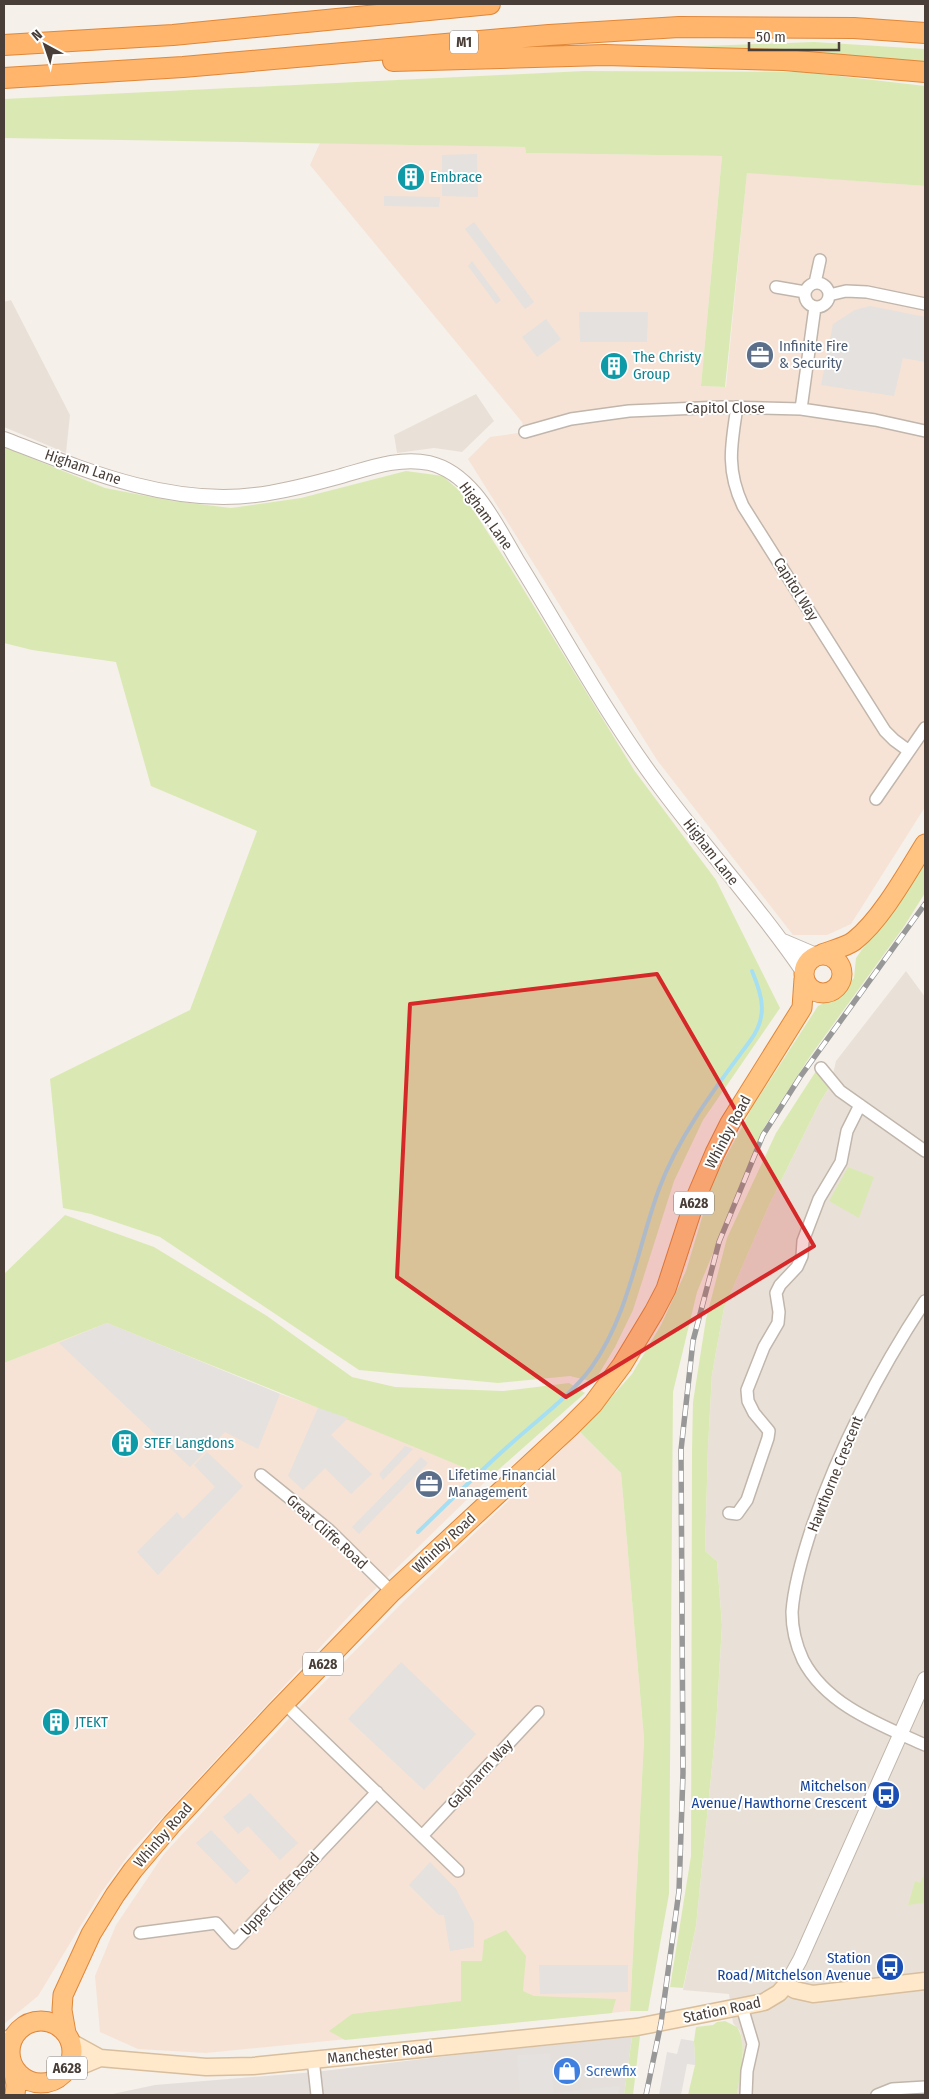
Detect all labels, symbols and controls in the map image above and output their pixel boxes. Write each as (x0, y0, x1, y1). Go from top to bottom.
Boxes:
north arrow (20, 20, 70, 70)
scale bar (749, 20, 839, 52)
text: N (28, 26, 46, 45)
text: 50 m (756, 28, 786, 46)
road number: M1 (450, 31, 478, 54)
building icon: Embrace (396, 162, 426, 192)
place label: Embrace (430, 168, 482, 186)
place label: Infinite Fire & Security (779, 337, 848, 372)
office icon: Infinite Fire & Security (745, 340, 775, 370)
place label: The Christy Group (633, 348, 701, 383)
building icon: The Christy Group (599, 351, 629, 381)
street label: Capitol Close (685, 399, 765, 417)
street label: Higham Lane (43, 446, 123, 488)
street label: Higham Lane (455, 479, 517, 553)
street label: Capitol Way (769, 554, 823, 624)
street label: Higham Lane (679, 815, 743, 889)
street label: Whinby Road (701, 1092, 755, 1172)
road number: A628 (674, 1192, 714, 1214)
street label: Hawthorne Crescent (804, 1413, 866, 1535)
building icon: STEF Langdons (110, 1428, 140, 1458)
place label: STEF Langdons (144, 1434, 234, 1452)
place label: Lifetime Financial Management (448, 1466, 556, 1501)
office icon: Lifetime Financial Management (414, 1469, 444, 1499)
street label: Great Cliffe Road (283, 1491, 371, 1573)
street label: Whinby Road (409, 1509, 479, 1577)
road number: A628 (303, 1652, 343, 1676)
building icon: JTEKT (41, 1707, 71, 1737)
place label: JTEKT (75, 1713, 108, 1731)
street label: Galpharm Way (443, 1735, 517, 1812)
place label: Mitchelson Avenue/Hawthorne Crescent (692, 1777, 867, 1812)
bus stop icon: Mitchelson Avenue/Hawthorne Crescent (871, 1780, 901, 1810)
street label: Whinby Road (130, 1799, 196, 1871)
street label: Upper Cliffe Road (237, 1849, 323, 1939)
place label: Station Road/Mitchelson Avenue (717, 1949, 871, 1984)
bus stop icon: Station Road/Mitchelson Avenue (875, 1952, 905, 1982)
street label: Station Road (682, 1993, 762, 2027)
street label: Manchester Road (326, 2039, 434, 2067)
road number: A628 (47, 2056, 87, 2080)
shop icon: Screwfix (552, 2056, 582, 2086)
place label: Screwfix (586, 2062, 637, 2080)

